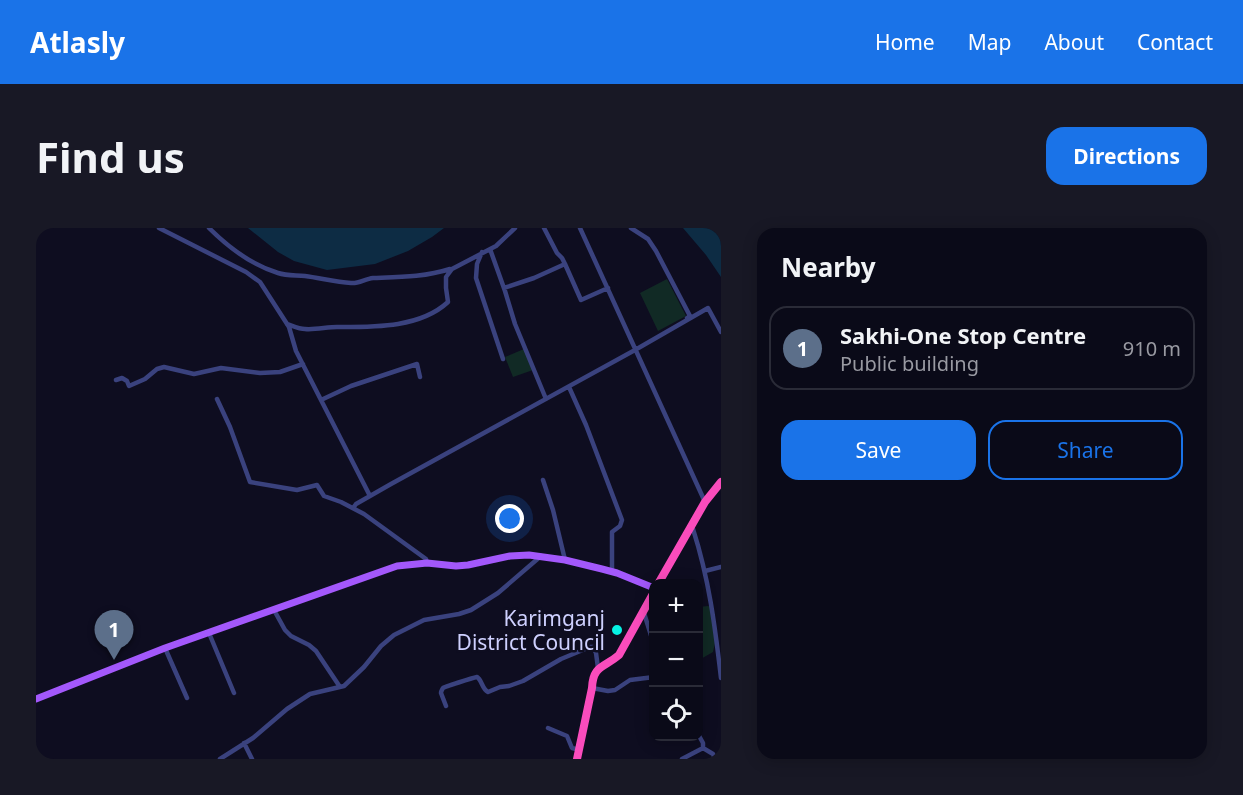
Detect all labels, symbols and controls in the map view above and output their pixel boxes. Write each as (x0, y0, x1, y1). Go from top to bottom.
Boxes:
text: Atlasly (30, 23, 125, 61)
text: Home (875, 28, 935, 56)
text: Map (968, 28, 1011, 56)
text: About (1044, 28, 1104, 56)
text: Contact (1137, 28, 1213, 56)
button: Directions (1046, 127, 1207, 185)
text: Find us (36, 128, 185, 185)
text: Nearby (781, 249, 876, 285)
text: Sakhi-One Stop Centre (840, 320, 1086, 350)
text: 1 (797, 335, 808, 362)
text: 910 m (1123, 335, 1181, 362)
text: Public building (840, 350, 979, 377)
button: Save (781, 420, 976, 480)
button: Share (988, 420, 1183, 480)
your location (495, 504, 524, 533)
map controls (649, 579, 703, 741)
button: + (649, 579, 703, 633)
place label: Karimganj District Council (457, 604, 605, 656)
pin: 1 (94, 610, 134, 660)
marker: Karimganj District Council (610, 623, 624, 637)
button: − (649, 633, 703, 687)
button: locate (649, 687, 703, 741)

